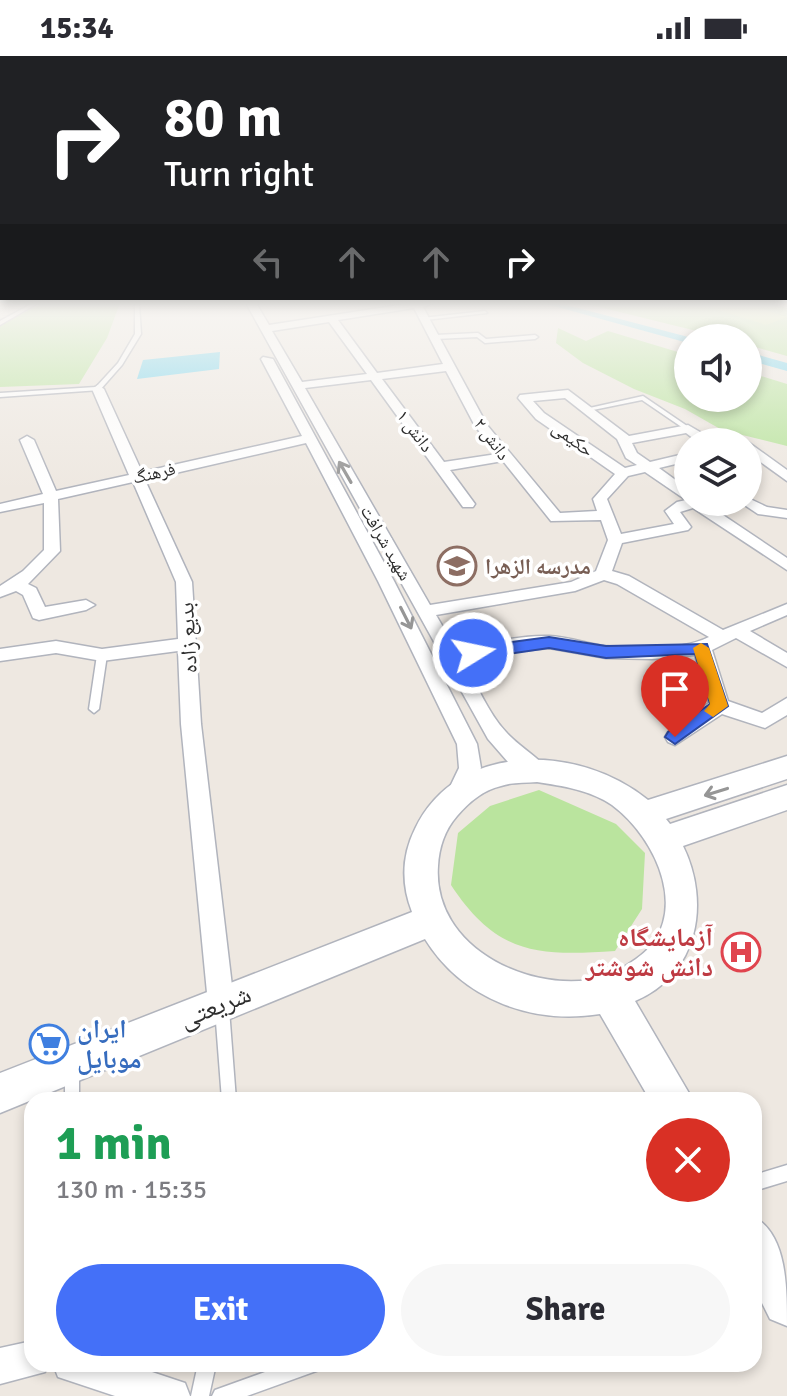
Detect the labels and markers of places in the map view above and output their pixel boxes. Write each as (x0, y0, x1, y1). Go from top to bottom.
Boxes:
school or university icon: مدرسه الزهرا (436, 545, 478, 587)
place label: مدرسه الزهرا (485, 553, 591, 580)
pin (641, 655, 709, 737)
place label: آزمایشگاه دانش شوشتر (585, 922, 714, 984)
hospital icon: آزمایشگاه دانش شوشتر (720, 931, 762, 973)
place label: ایران موبایل (77, 1014, 142, 1076)
supermarket icon: ایران موبایل (28, 1023, 70, 1065)

